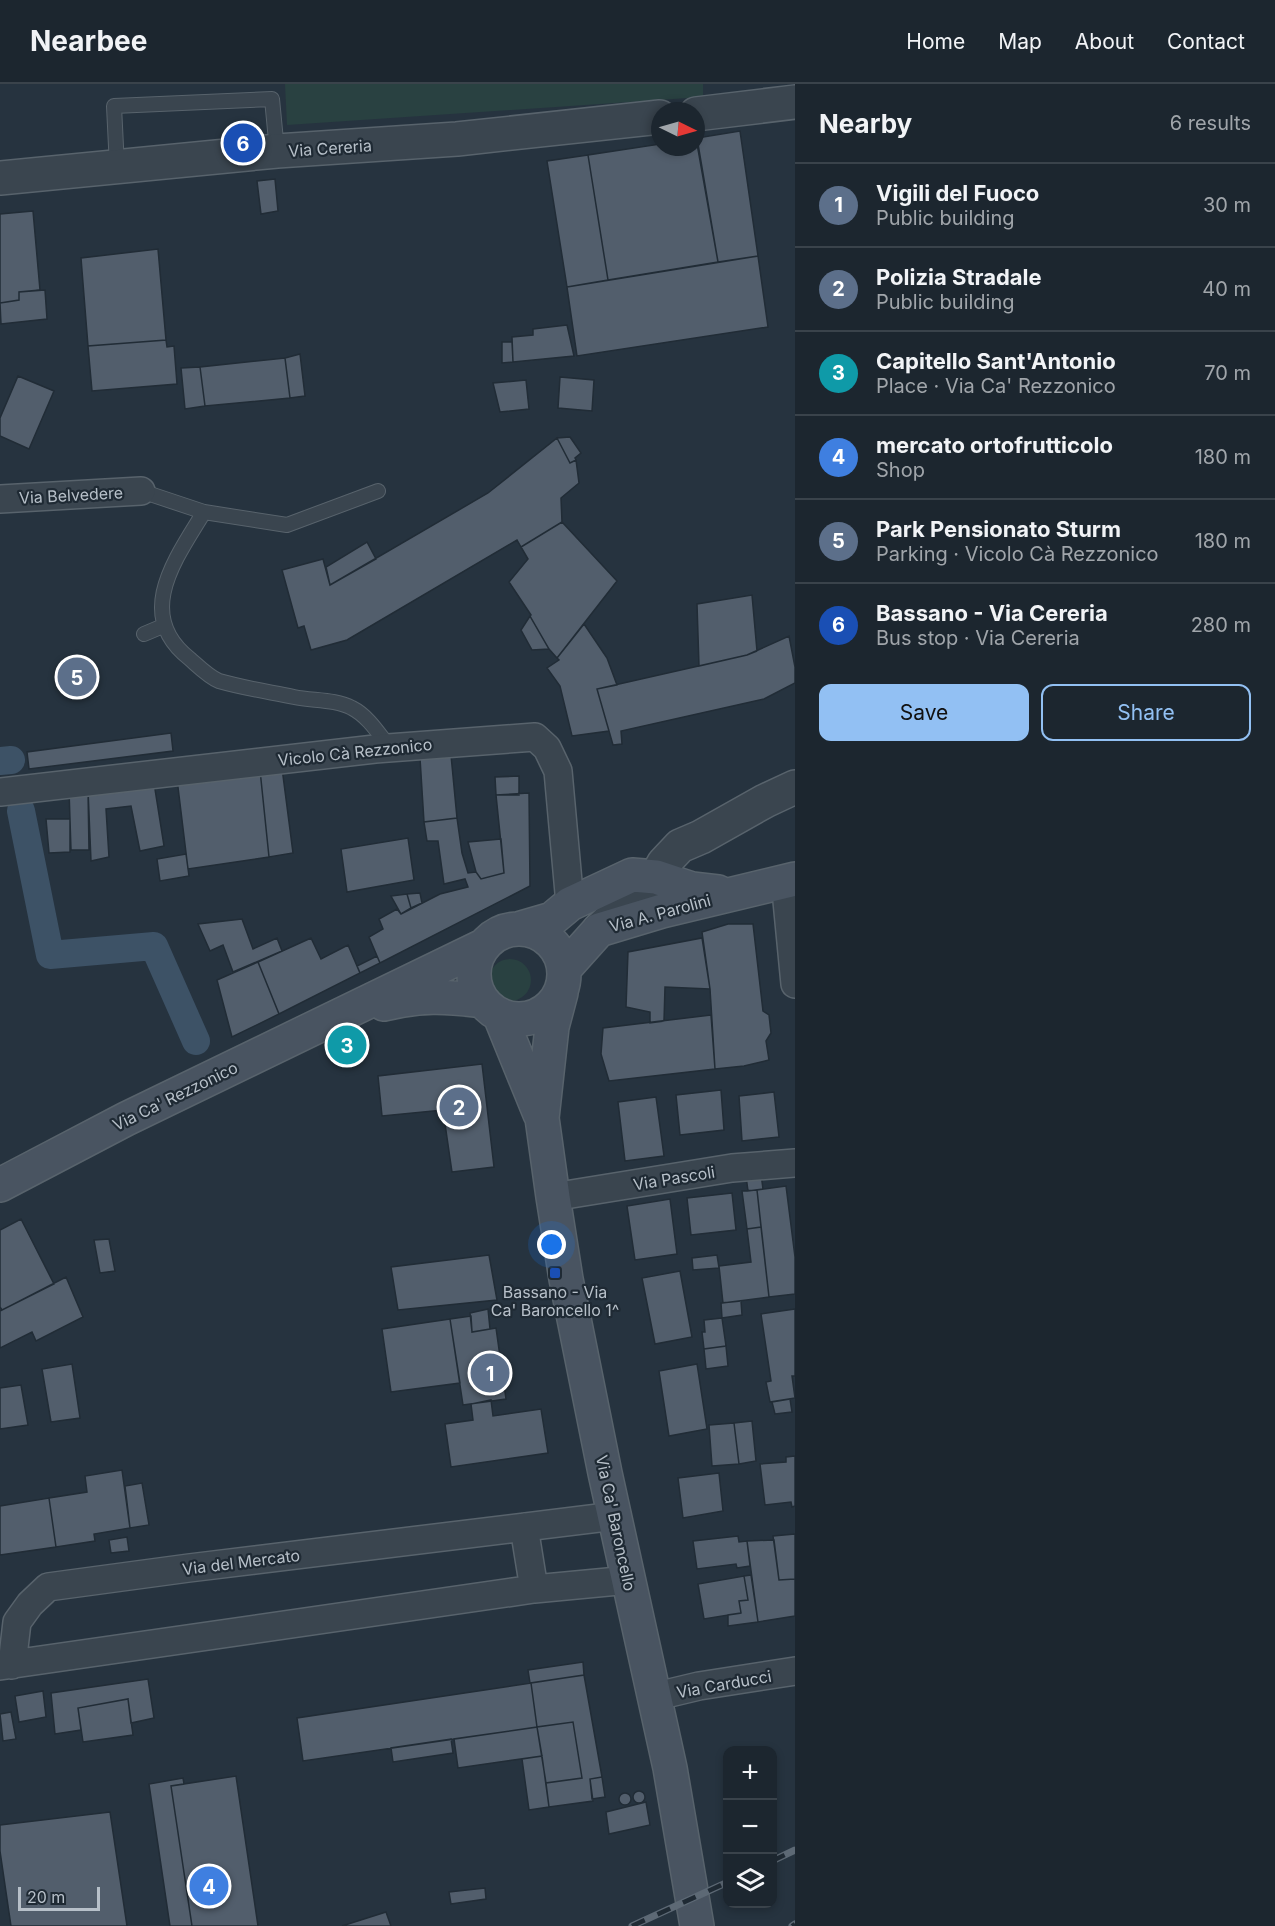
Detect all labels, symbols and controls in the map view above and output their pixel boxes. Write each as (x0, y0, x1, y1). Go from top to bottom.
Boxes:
text: Nearbee (30, 24, 147, 58)
text: Home (906, 29, 965, 54)
text: Map (998, 29, 1042, 54)
text: About (1075, 29, 1134, 54)
text: Contact (1167, 29, 1245, 54)
north arrow (651, 102, 705, 156)
text: Nearby (819, 108, 912, 139)
text: 6 results (1170, 111, 1251, 135)
pin: 6 (224, 120, 262, 166)
street label: Via Cereria (288, 135, 372, 161)
text: Vigili del Fuoco (876, 180, 1039, 206)
text: 1 (834, 193, 843, 217)
text: 30 m (1203, 193, 1251, 217)
text: Public building (876, 206, 1015, 230)
text: Polizia Stradale (876, 264, 1042, 290)
text: 2 (832, 277, 845, 301)
text: 40 m (1202, 277, 1251, 301)
text: Public building (876, 290, 1015, 314)
text: Capitello Sant'Antonio (876, 348, 1116, 374)
text: 3 (832, 361, 845, 385)
text: 70 m (1204, 361, 1251, 385)
text: Place · Via Ca' Rezzonico (876, 374, 1116, 398)
text: mercato ortofrutticolo (876, 432, 1113, 458)
text: 4 (832, 445, 845, 469)
text: 180 m (1195, 445, 1251, 469)
text: Shop (876, 458, 925, 482)
street label: Via Belvedere (18, 482, 124, 508)
text: Park Pensionato Sturm (876, 516, 1121, 542)
text: 5 (832, 529, 845, 553)
text: 180 m (1195, 529, 1251, 553)
text: Parking · Vicolo Cà Rezzonico (876, 542, 1159, 566)
text: Bassano - Via Cereria (876, 600, 1108, 626)
text: 6 (832, 613, 845, 637)
text: 280 m (1191, 613, 1251, 637)
text: Bus stop · Via Cereria (876, 626, 1080, 650)
pin: 5 (58, 654, 97, 700)
button: Save (819, 684, 1029, 741)
button: Share (1041, 684, 1251, 741)
street label: Vicolo Cà Rezzonico (277, 734, 433, 770)
street label: Via A. Parolini (607, 890, 713, 936)
pin: 3 (328, 1022, 366, 1068)
street label: Via Ca' Rezzonico (109, 1057, 241, 1135)
pin: 2 (440, 1084, 478, 1130)
street label: Via Pascoli (632, 1162, 716, 1194)
your location (537, 1230, 566, 1259)
marker: Bassano - Via Ca' Baroncello 1^ (548, 1266, 562, 1280)
place label: Bassano - Via Ca' Baroncello 1^ (491, 1282, 619, 1320)
pin: 1 (470, 1350, 510, 1396)
street label: Via Ca' Baroncello (592, 1453, 640, 1593)
street label: Via del Mercato (181, 1545, 301, 1579)
street label: Via Carducci (675, 1666, 773, 1702)
map controls (723, 1746, 777, 1908)
button: + (723, 1746, 777, 1800)
button: − (723, 1800, 777, 1854)
button: layers (723, 1854, 777, 1908)
pin: 4 (190, 1864, 228, 1908)
scale bar (18, 1884, 100, 1912)
text: 20 m (27, 1887, 65, 1907)

